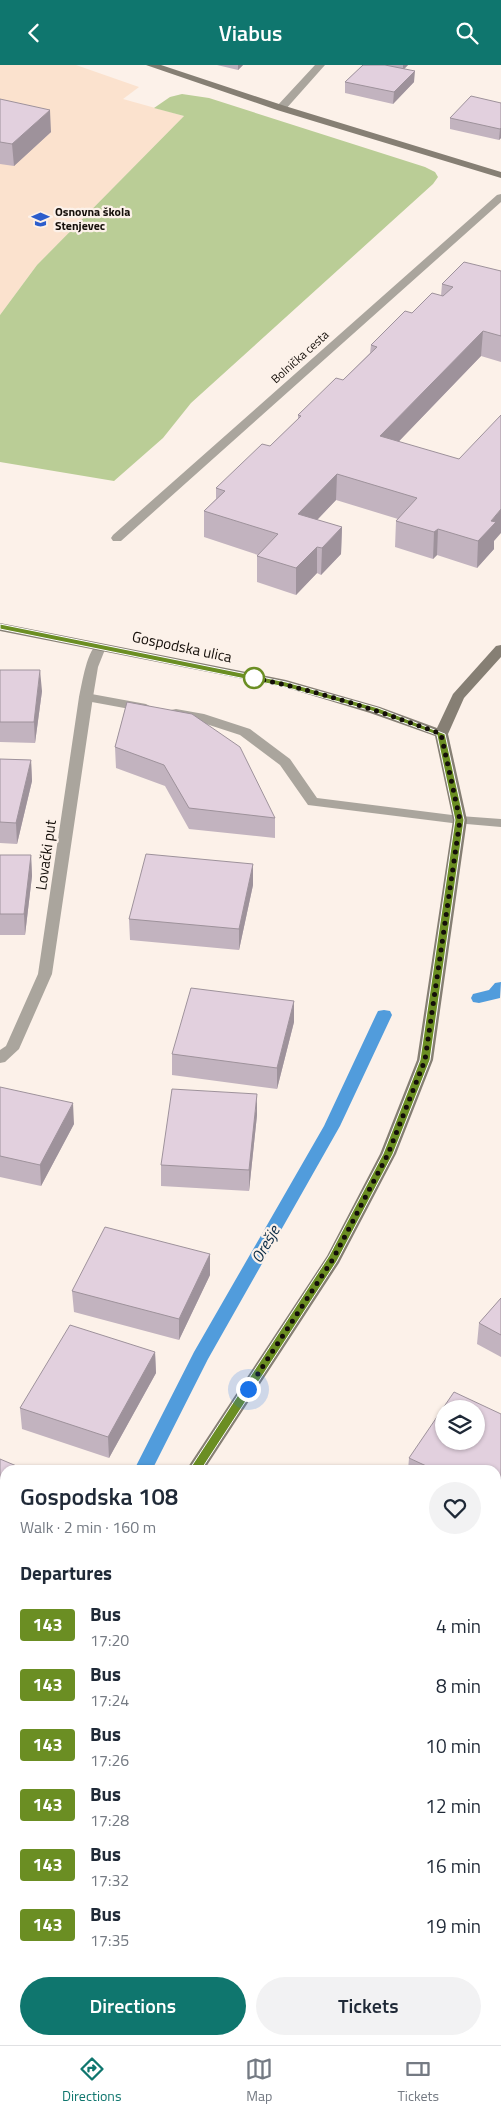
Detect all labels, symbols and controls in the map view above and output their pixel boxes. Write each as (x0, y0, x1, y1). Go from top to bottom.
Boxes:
text: Viabus (219, 16, 282, 50)
icon: back (20, 19, 48, 47)
icon: search (453, 19, 481, 47)
place label: Osnovna škola Stenjevec (55, 202, 130, 235)
school or university icon: Osnovna škola Stenjevec (31, 209, 51, 229)
street label: Bolnička cesta (266, 325, 333, 388)
street label: Gospodska ulica (130, 625, 235, 668)
unlabelled marker (243, 667, 265, 689)
street label: Lovački put (29, 817, 62, 892)
water label: Orešje (245, 1219, 286, 1267)
your location (236, 1377, 261, 1402)
map controls (435, 1400, 485, 1450)
button: layers (435, 1400, 485, 1450)
text: Gospodska 108 (20, 1478, 178, 1514)
button: heart (429, 1482, 481, 1534)
text: Walk · 2 min · 160 m (20, 1515, 156, 1539)
text: Departures (20, 1558, 112, 1587)
text: Bus (90, 1599, 121, 1628)
text: 143 (32, 1611, 63, 1638)
text: 4 min (436, 1611, 481, 1640)
text: 17:20 (90, 1628, 129, 1652)
text: Bus (90, 1659, 121, 1688)
text: 143 (32, 1671, 63, 1698)
text: 8 min (436, 1671, 481, 1700)
text: 17:24 (90, 1688, 129, 1712)
text: Bus (90, 1719, 121, 1748)
text: 143 (32, 1731, 63, 1758)
text: 10 min (425, 1731, 481, 1760)
text: 17:26 (90, 1748, 129, 1772)
text: Bus (90, 1779, 121, 1808)
text: 143 (32, 1791, 63, 1818)
text: 12 min (425, 1791, 481, 1820)
text: 17:28 (90, 1808, 129, 1832)
text: Bus (90, 1839, 121, 1868)
text: 143 (32, 1851, 63, 1878)
text: 16 min (425, 1851, 481, 1880)
text: 17:32 (90, 1868, 129, 1892)
text: Bus (90, 1899, 121, 1928)
text: 143 (32, 1911, 63, 1938)
text: 19 min (425, 1911, 481, 1940)
text: 17:35 (90, 1928, 129, 1952)
button: Directions (20, 1977, 246, 2035)
button: Tickets (256, 1977, 481, 2035)
tab: Directions (62, 2055, 121, 2106)
tab: Map (245, 2055, 273, 2106)
tab: Tickets (397, 2055, 439, 2106)

